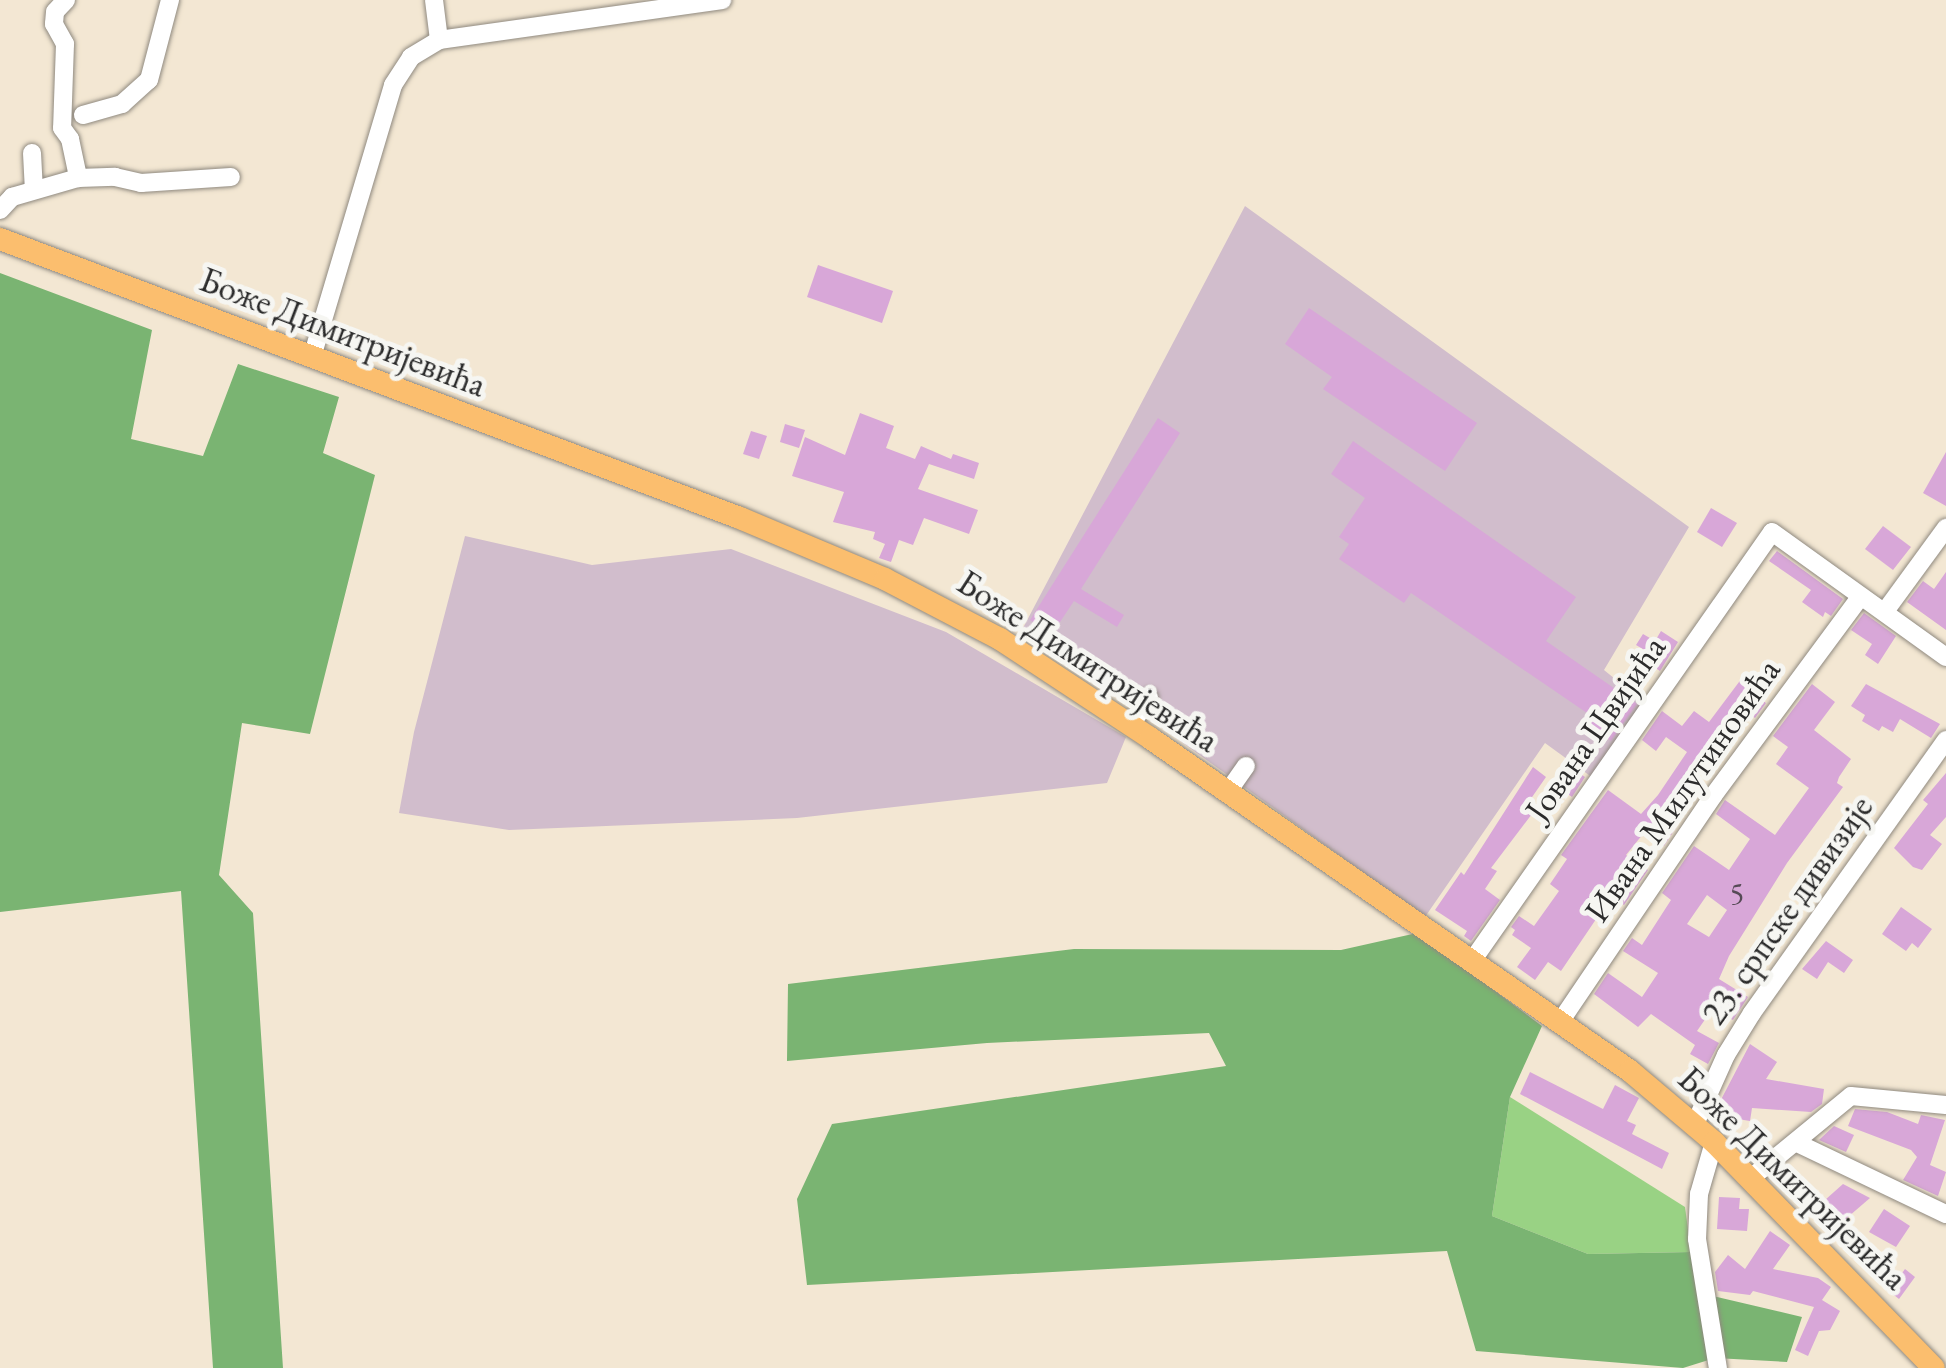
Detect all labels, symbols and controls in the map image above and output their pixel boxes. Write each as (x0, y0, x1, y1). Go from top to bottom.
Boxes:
street label: Боже Димитријевића (194, 258, 492, 406)
street label: Боже Димитријевића (950, 561, 1226, 761)
street label: Јована Цвијића (1516, 627, 1674, 829)
street label: Ивана Милутиновића (1575, 650, 1789, 930)
street label: 23. српске дивизије (1692, 788, 1882, 1032)
house number: 5 (1730, 876, 1744, 912)
street label: Боже Димитријевића (1669, 1058, 1917, 1298)

